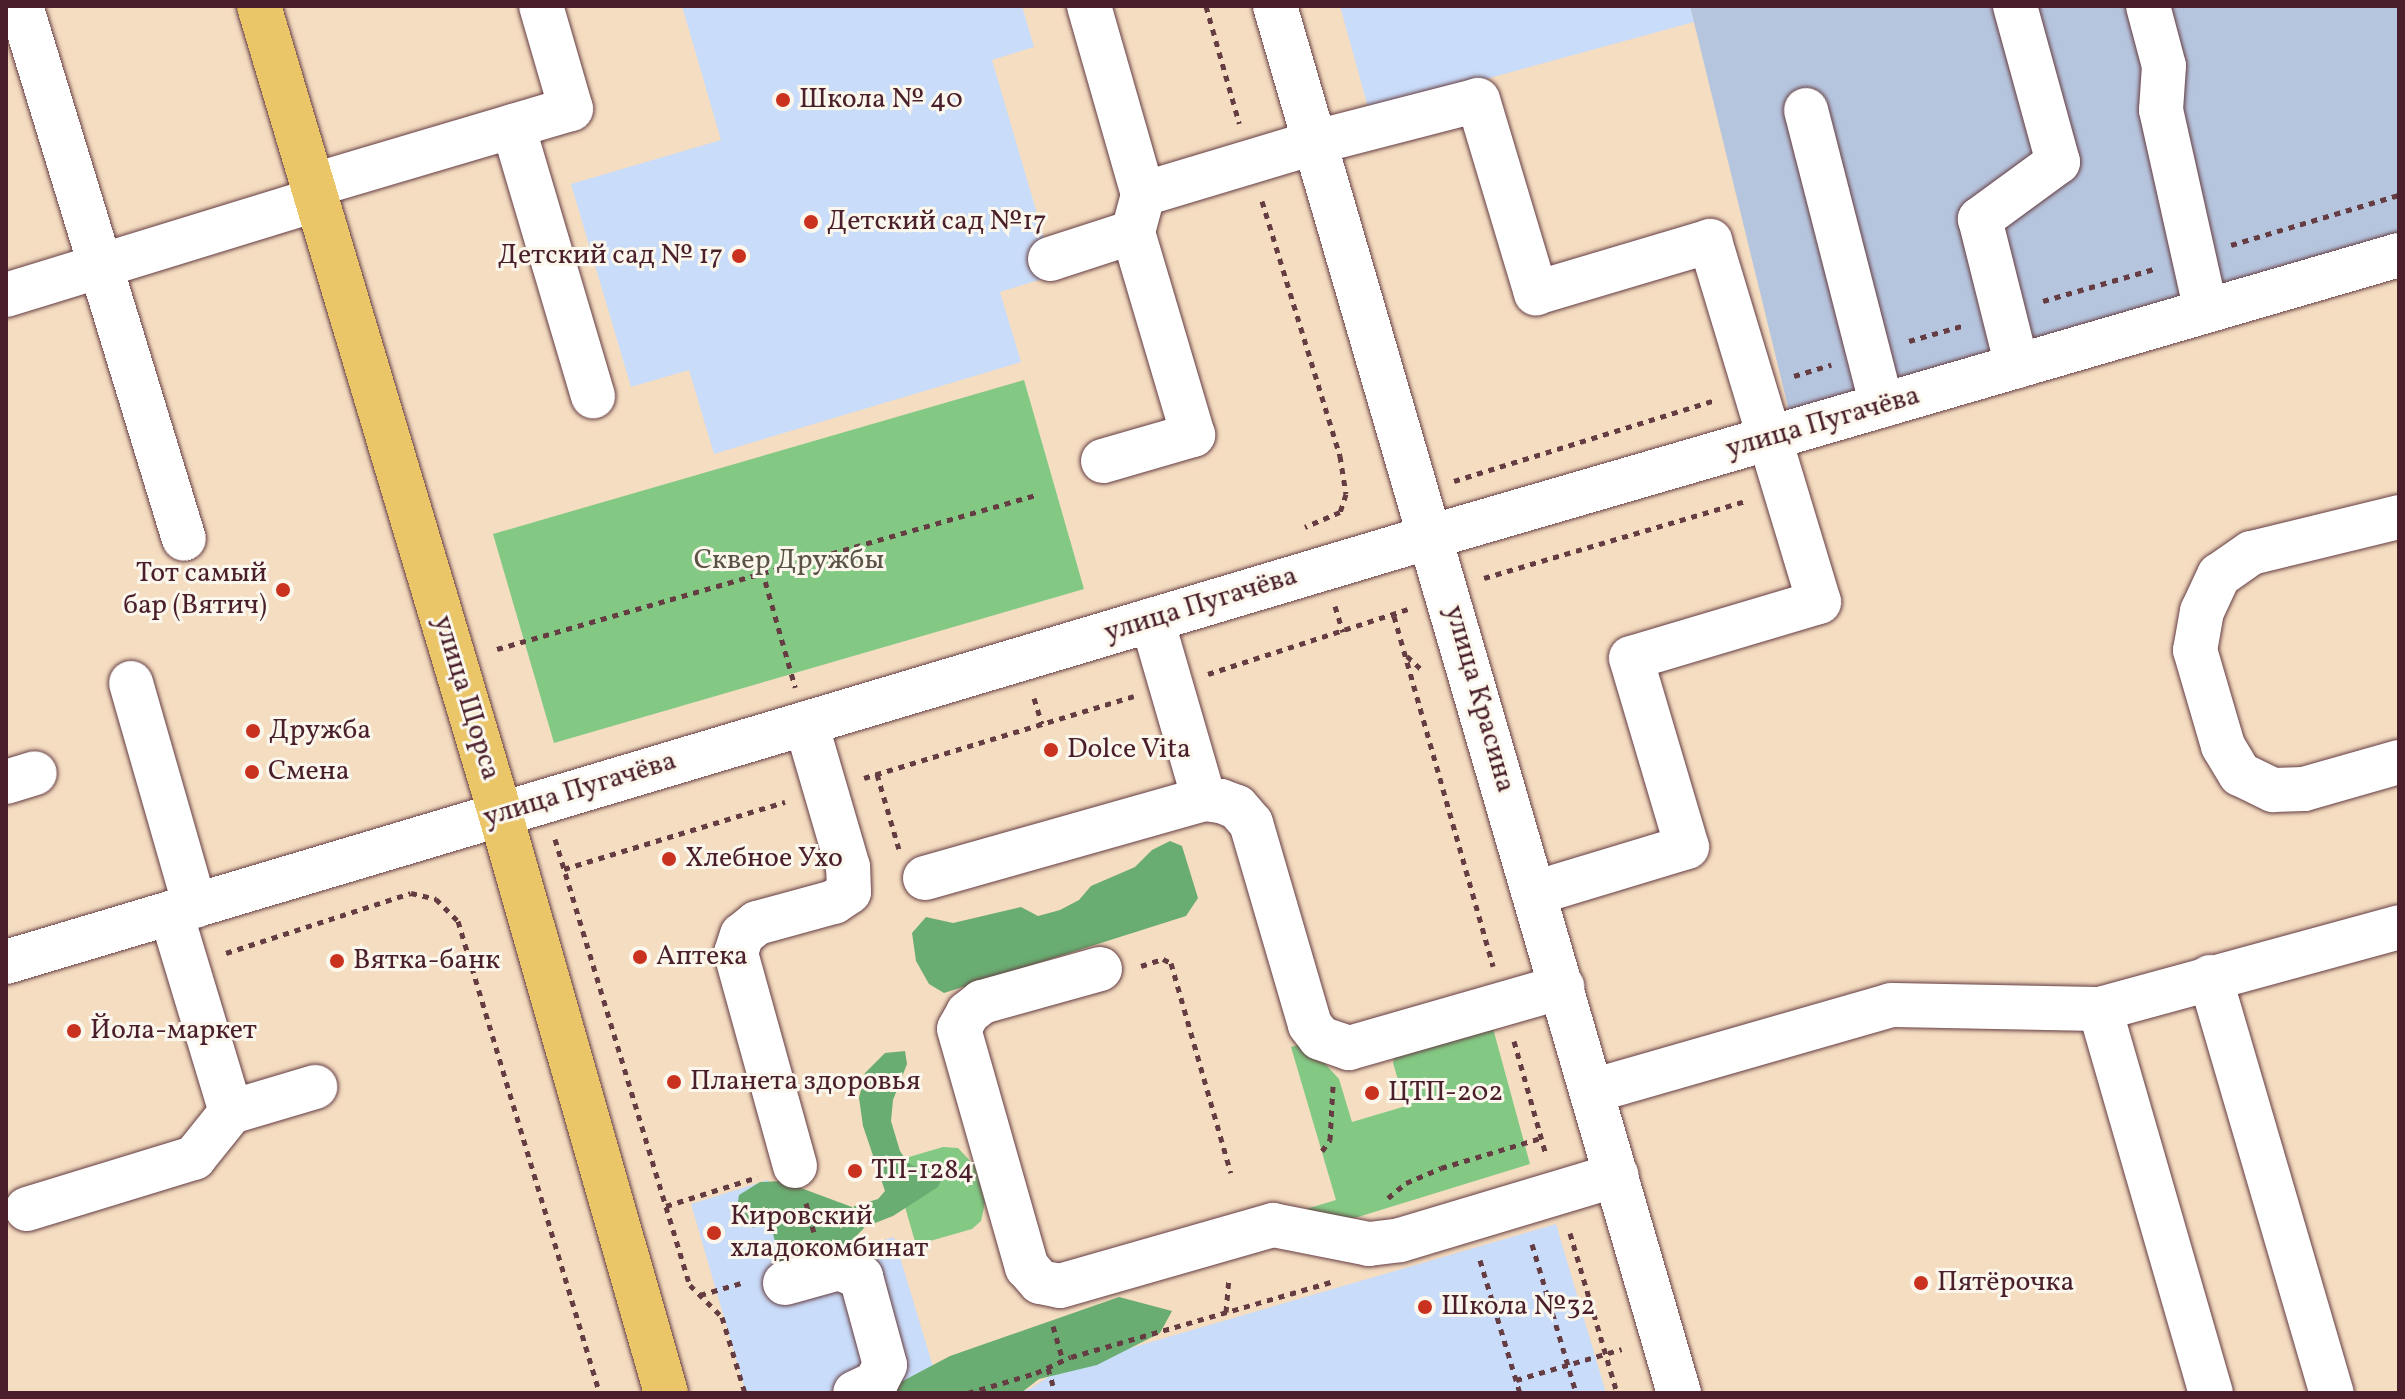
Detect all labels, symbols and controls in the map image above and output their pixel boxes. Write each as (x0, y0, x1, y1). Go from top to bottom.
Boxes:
place label: Школа № 40 (799, 83, 963, 117)
marker: Школа № 40 (774, 91, 792, 109)
place label: Детский сад №17 (827, 205, 1047, 239)
marker: Детский сад №17 (802, 213, 820, 231)
place label: Детский сад № 17 (498, 239, 723, 273)
marker: Детский сад № 17 (730, 247, 748, 265)
street label: улица Пугачёва (1722, 379, 1924, 467)
park label: Сквер Дружбы (694, 544, 884, 578)
place label: Тот самый бар (Вятич) (123, 557, 267, 623)
street label: улица Пугачёва (1100, 560, 1302, 650)
marker: Тот самый бар (Вятич) (274, 581, 292, 599)
street label: улица Красина (1436, 602, 1522, 796)
street label: улица Щорса (425, 612, 507, 784)
place label: Дружба (269, 714, 371, 748)
marker: Дружба (244, 722, 262, 740)
place label: Dolce Vita (1067, 733, 1192, 767)
marker: Dolce Vita (1042, 741, 1060, 759)
street label: улица Пугачёва (479, 745, 681, 835)
place label: Смена (268, 755, 350, 789)
marker: Смена (243, 763, 261, 781)
place label: Хлебное Ухо (685, 842, 843, 876)
marker: Хлебное Ухо (660, 850, 678, 868)
place label: Аптека (656, 940, 748, 974)
place label: Вятка-банк (353, 944, 500, 978)
marker: Аптека (631, 948, 649, 966)
marker: Вятка-банк (328, 952, 346, 970)
place label: Йола-маркет (90, 1014, 257, 1048)
marker: Йола-маркет (65, 1022, 83, 1040)
place label: Планета здоровья (690, 1065, 920, 1099)
marker: Планета здоровья (665, 1073, 683, 1091)
place label: ЦТП-202 (1388, 1076, 1503, 1110)
marker: ЦТП-202 (1363, 1084, 1381, 1102)
place label: ТП-1284 (871, 1154, 974, 1188)
marker: ТП-1284 (846, 1162, 864, 1180)
place label: Кировский хладокомбинат (730, 1200, 928, 1266)
marker: Кировский хладокомбинат (705, 1224, 723, 1242)
place label: Пятёрочка (1937, 1266, 2074, 1300)
marker: Пятёрочка (1912, 1274, 1930, 1292)
place label: Школа №32 (1441, 1290, 1596, 1324)
marker: Школа №32 (1416, 1298, 1434, 1316)

